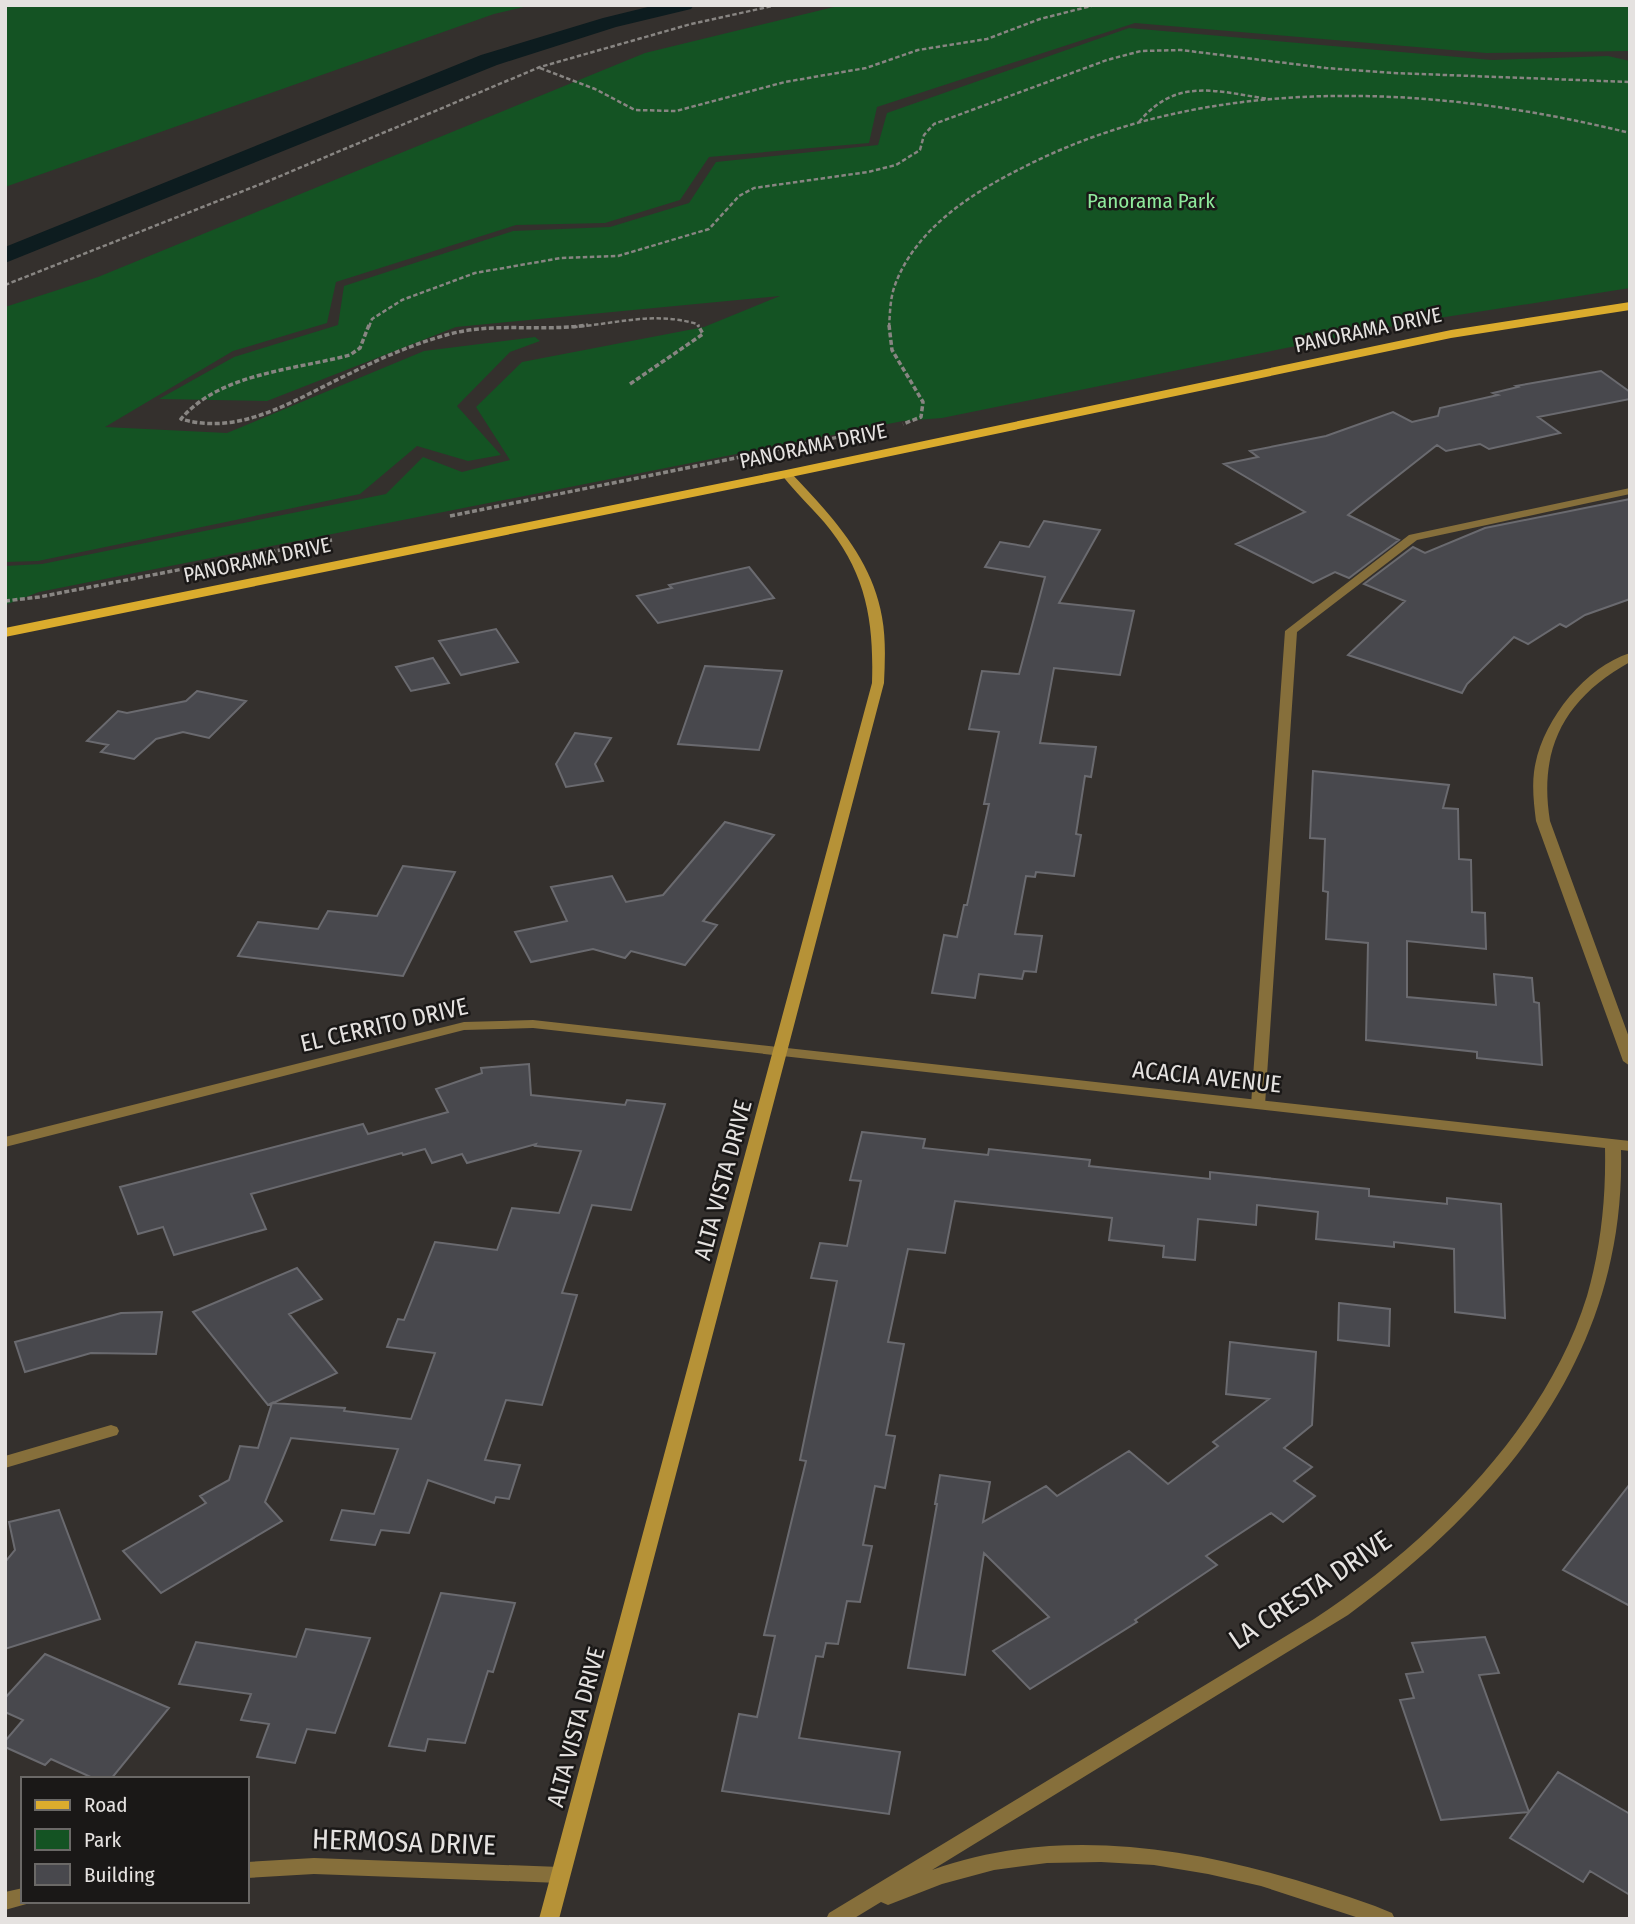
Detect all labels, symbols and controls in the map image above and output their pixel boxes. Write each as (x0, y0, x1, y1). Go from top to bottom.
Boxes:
park label: Panorama Park (1087, 188, 1215, 214)
street label: PANORAMA DRIVE (1292, 302, 1444, 358)
street label: PANORAMA DRIVE (737, 418, 889, 474)
street label: PANORAMA DRIVE (181, 532, 333, 588)
street label: EL CERRITO DRIVE (297, 992, 471, 1058)
street label: ACACIA AVENUE (1131, 1055, 1283, 1099)
street label: ALTA VISTA DRIVE (688, 1097, 758, 1263)
street label: LA CRESTA DRIVE (1223, 1524, 1397, 1656)
street label: ALTA VISTA DRIVE (541, 1644, 611, 1810)
legend (21, 1777, 248, 1903)
text: Road (84, 1792, 128, 1818)
street label: HERMOSA DRIVE (312, 1822, 496, 1862)
text: Park (84, 1827, 122, 1853)
text: Building (84, 1862, 155, 1888)

